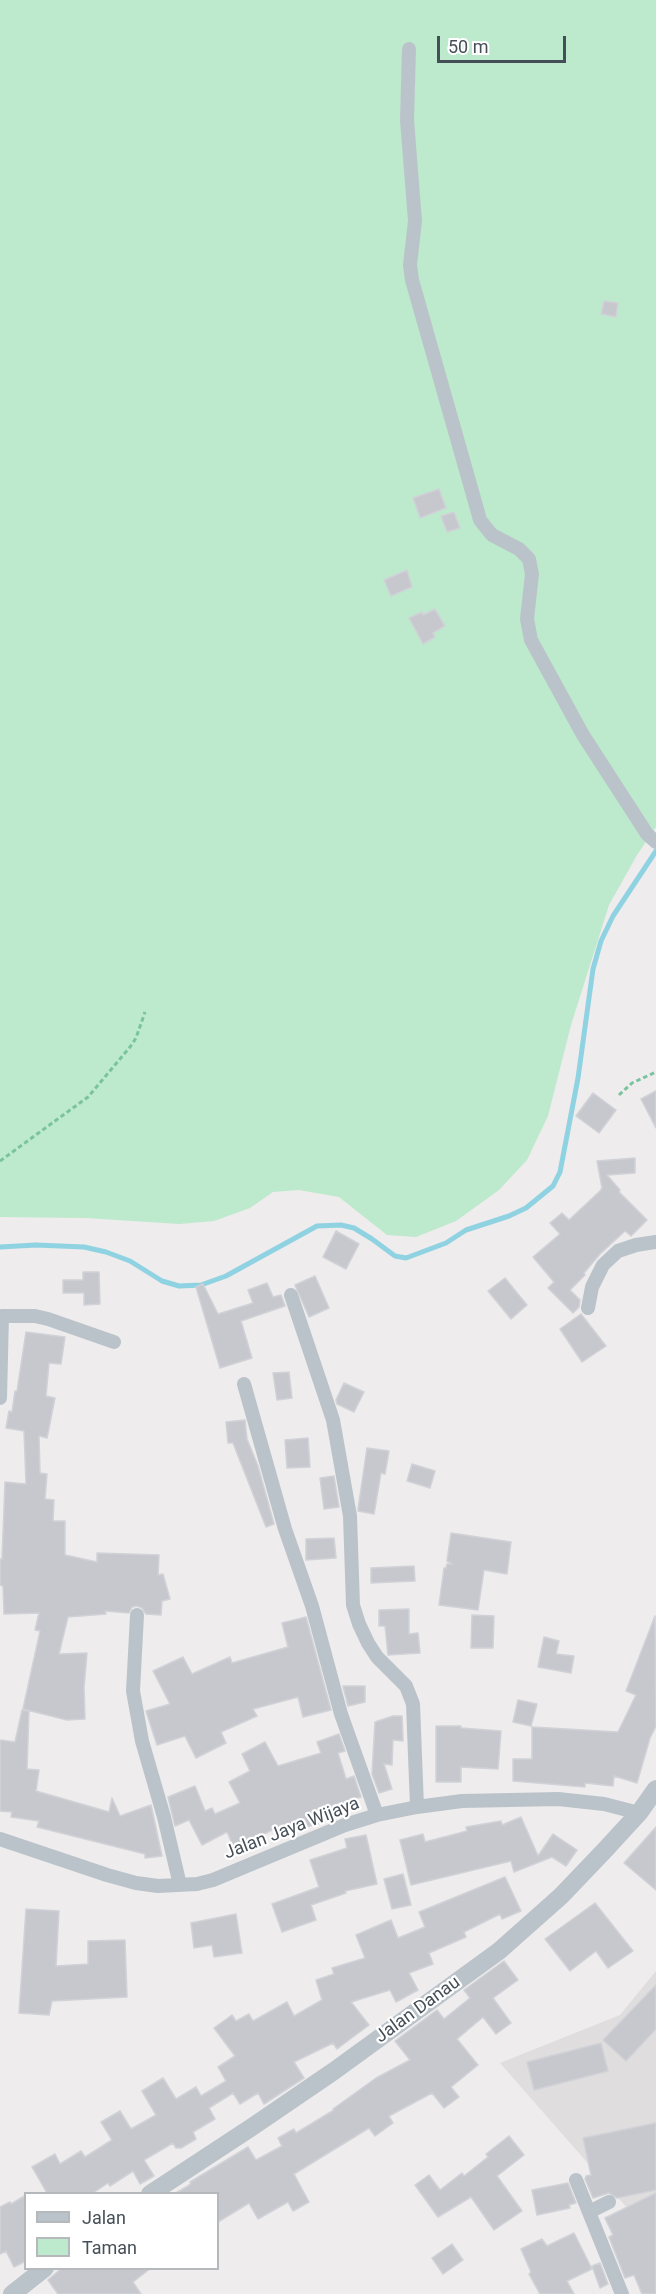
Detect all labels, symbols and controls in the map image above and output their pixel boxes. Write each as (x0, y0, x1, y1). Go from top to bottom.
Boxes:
scale bar (440, 24, 569, 62)
text: 50 m (448, 36, 488, 57)
street label: Jalan Jaya Wijaya (221, 1793, 363, 1865)
street label: Jalan Danau (371, 1972, 465, 2048)
legend (24, 2192, 219, 2270)
text: Jalan (82, 2207, 126, 2228)
text: Taman (82, 2237, 137, 2258)

